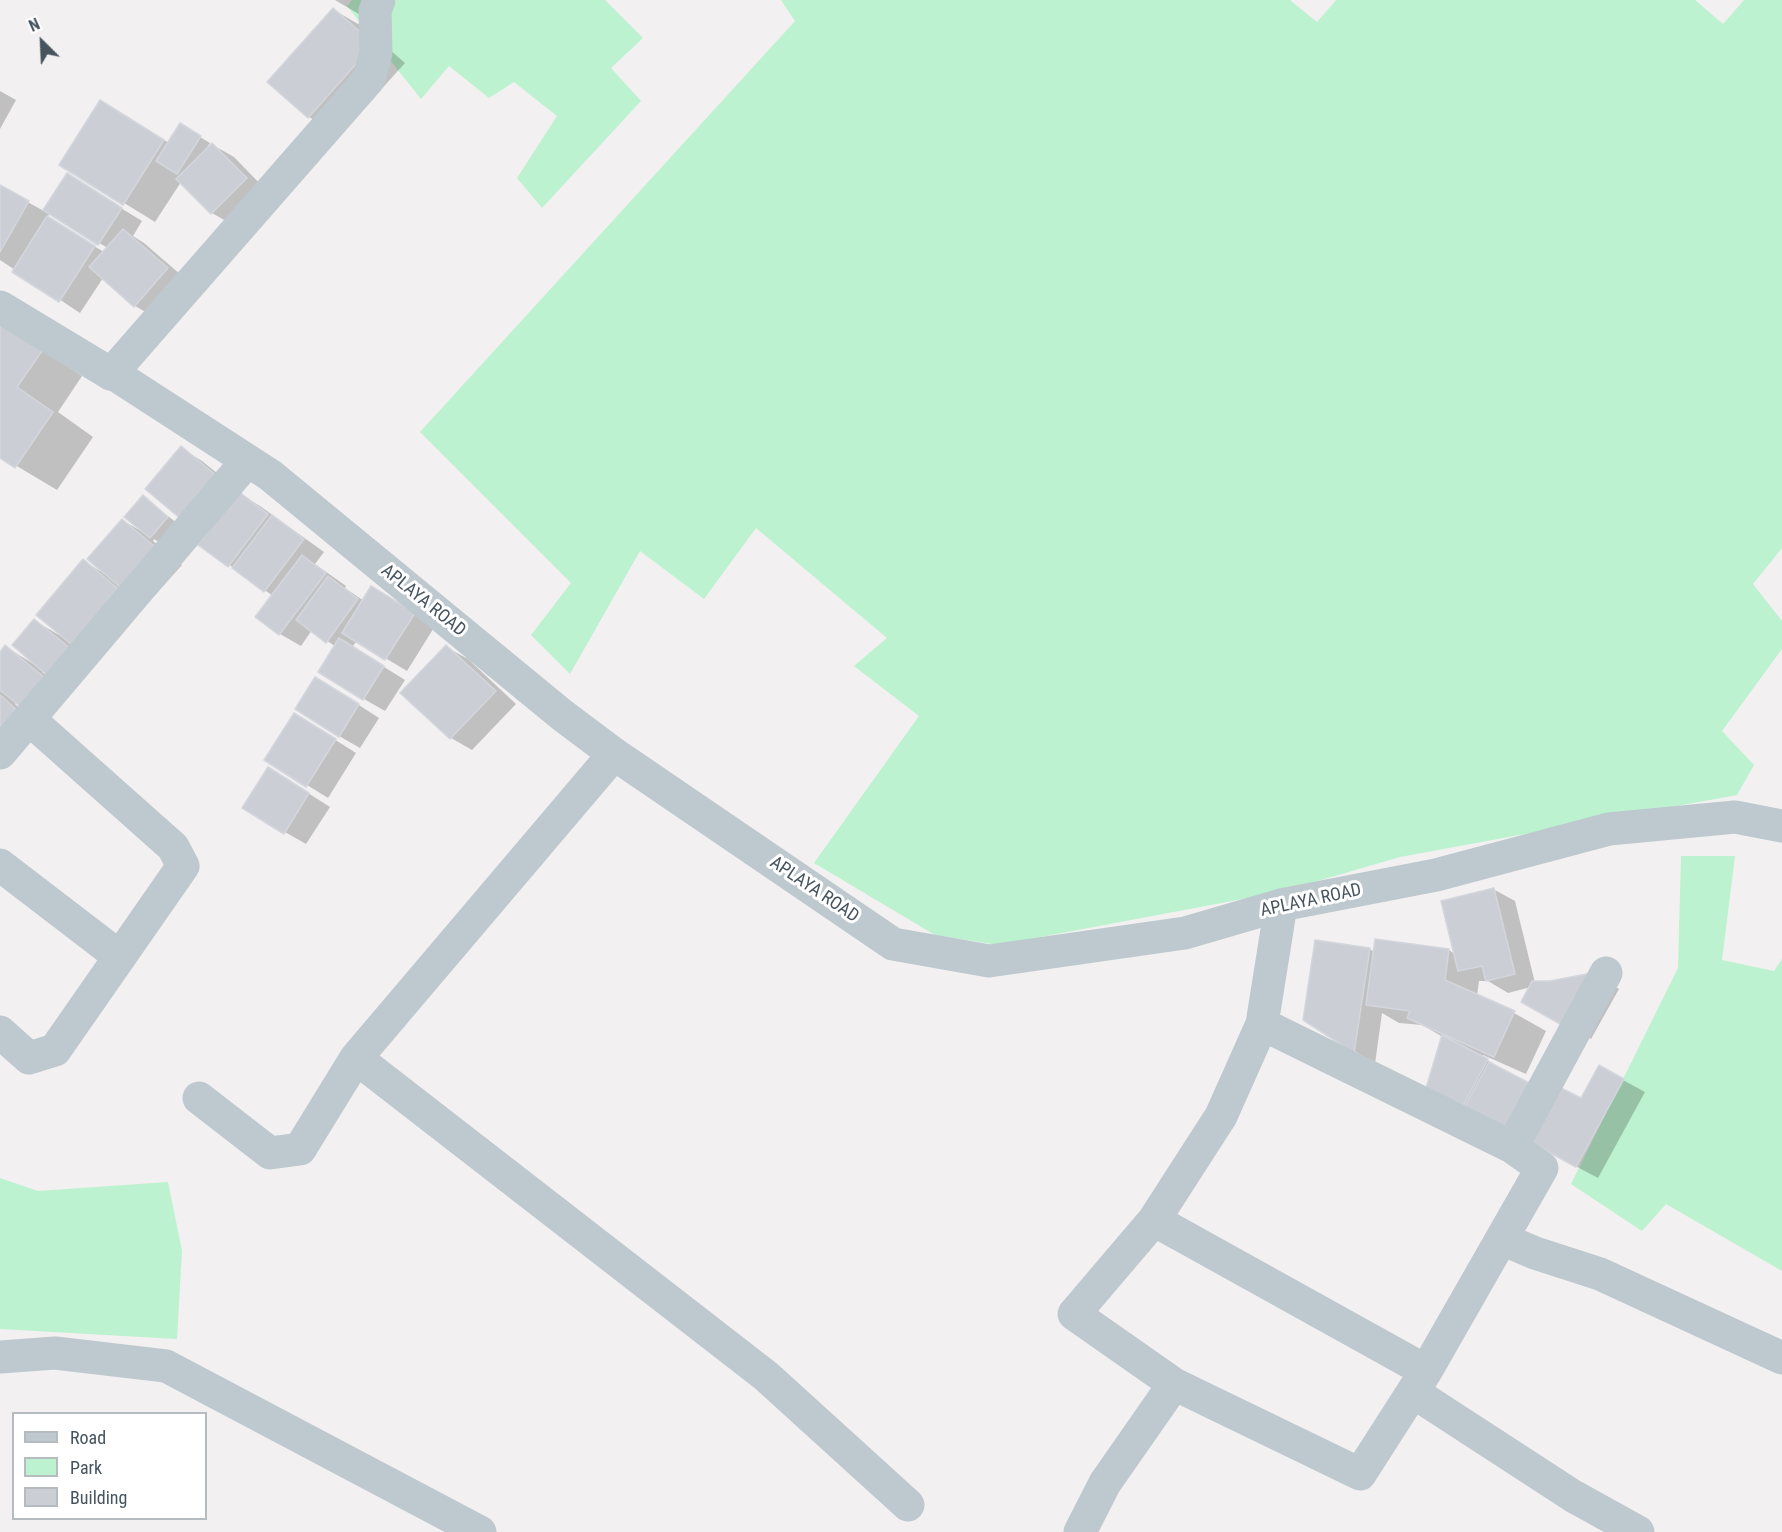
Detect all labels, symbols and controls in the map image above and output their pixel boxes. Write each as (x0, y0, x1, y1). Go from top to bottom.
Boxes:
north arrow (12, 12, 72, 72)
text: N (26, 14, 43, 36)
street label: APLAYA ROAD (376, 560, 470, 642)
street label: APLAYA ROAD (765, 852, 863, 928)
street label: APLAYA ROAD (1259, 880, 1363, 922)
legend (12, 1412, 207, 1520)
text: Road (70, 1427, 106, 1448)
text: Park (70, 1457, 102, 1478)
text: Building (70, 1487, 127, 1508)

